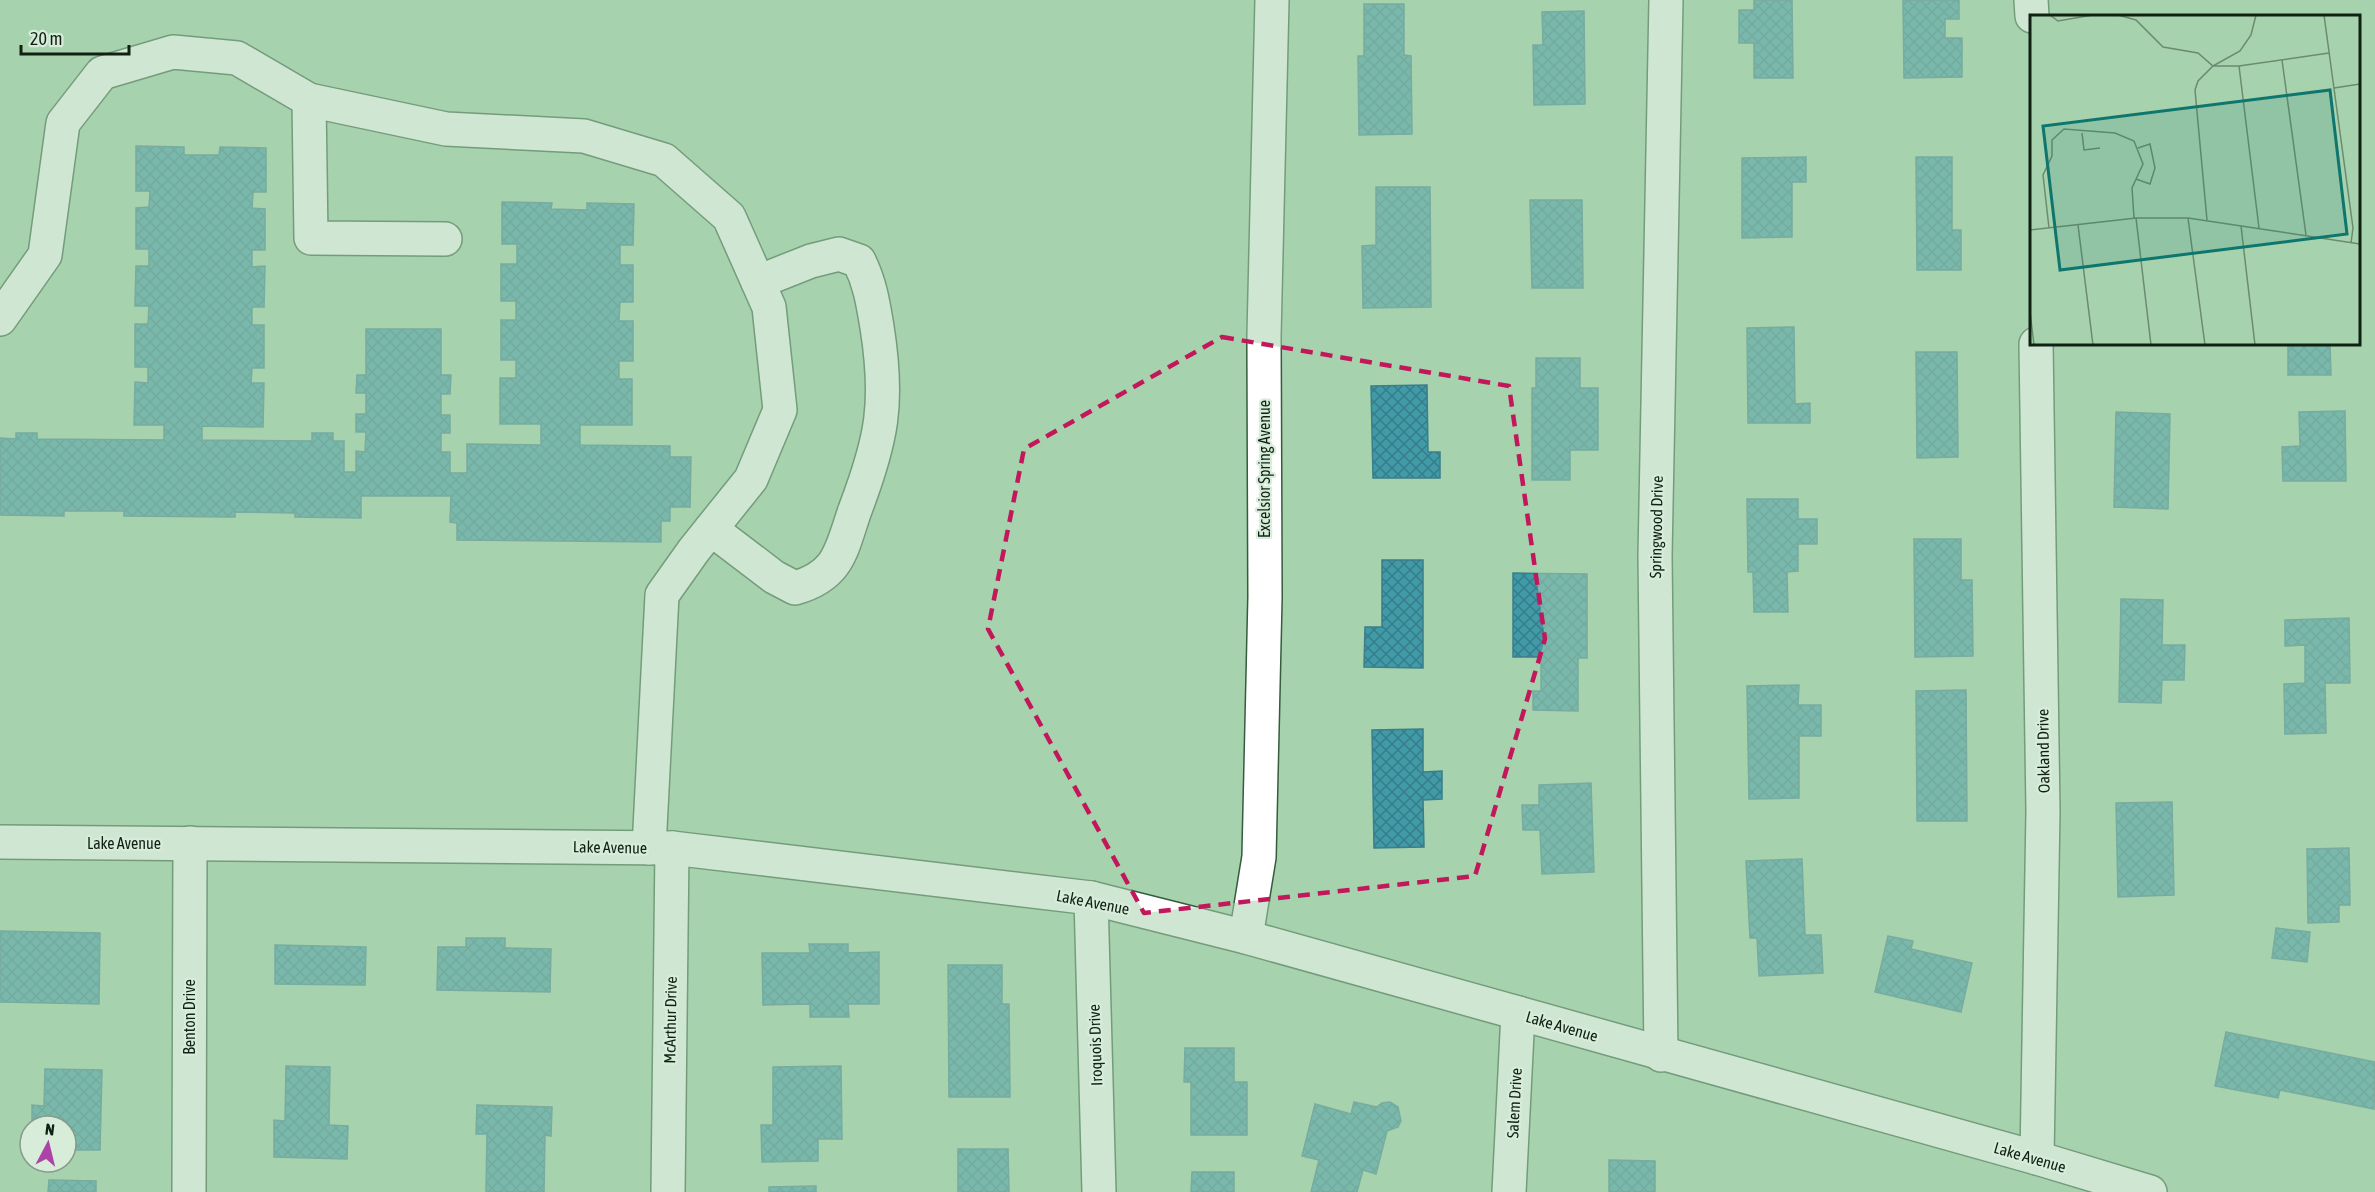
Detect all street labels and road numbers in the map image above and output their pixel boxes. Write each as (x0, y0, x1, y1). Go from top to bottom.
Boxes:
street label: Excelsior Spring Avenue (1255, 400, 1274, 538)
street label: Springwood Drive (1646, 476, 1667, 578)
street label: Oakland Drive (2033, 709, 2053, 793)
street label: Lake Avenue (87, 834, 161, 852)
street label: Lake Avenue (573, 837, 647, 857)
street label: Lake Avenue (1055, 886, 1131, 918)
street label: McArthur Drive (660, 976, 680, 1064)
street label: Benton Drive (180, 979, 198, 1055)
street label: Iroquois Drive (1085, 1004, 1106, 1086)
street label: Lake Avenue (1524, 1007, 1600, 1045)
street label: Salem Drive (1503, 1067, 1525, 1139)
street label: Lake Avenue (1992, 1138, 2068, 1176)

